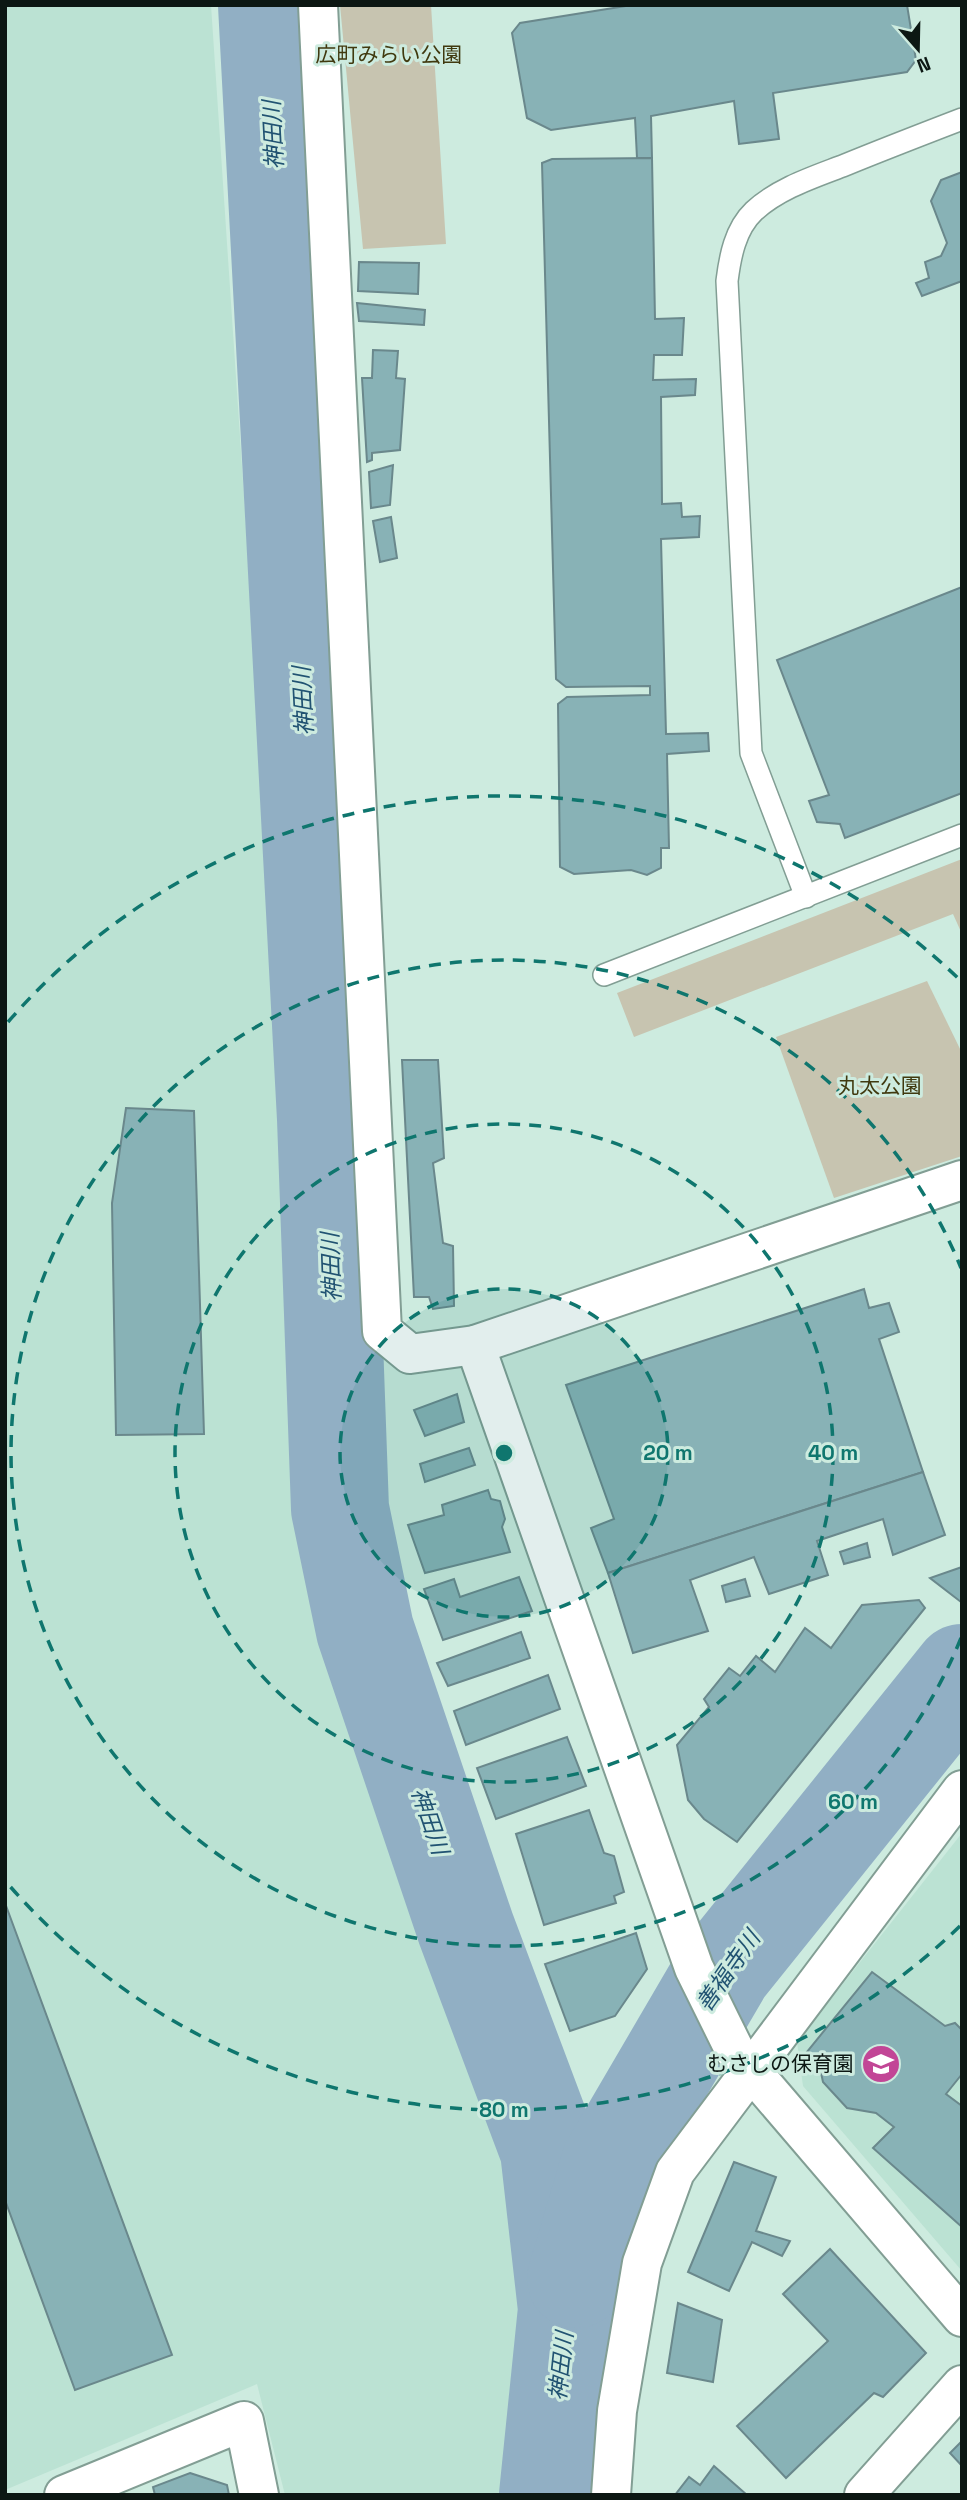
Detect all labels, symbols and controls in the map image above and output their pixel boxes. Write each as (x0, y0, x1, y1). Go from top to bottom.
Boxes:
north arrow (883, 14, 953, 84)
park label: 広町みらい公園 (316, 41, 463, 68)
text: N (913, 51, 934, 78)
water label: 神田川 (256, 97, 290, 170)
water label: 神田川 (286, 663, 320, 736)
park label: 丸太公園 (838, 1072, 922, 1099)
water label: 神田川 (315, 1229, 347, 1302)
text: 20 m (643, 1439, 693, 1466)
text: 40 m (808, 1439, 858, 1466)
centre of rings (492, 1441, 516, 1465)
water label: 神田川 (405, 1783, 456, 1861)
text: 60 m (828, 1788, 878, 1815)
water label: 善福寺川 (689, 1922, 768, 2017)
school or university icon: むさしの保育園 (860, 2043, 902, 2085)
place label: むさしの保育園 (707, 2050, 854, 2077)
text: 80 m (479, 2096, 529, 2123)
water label: 神田川 (542, 2327, 580, 2402)

